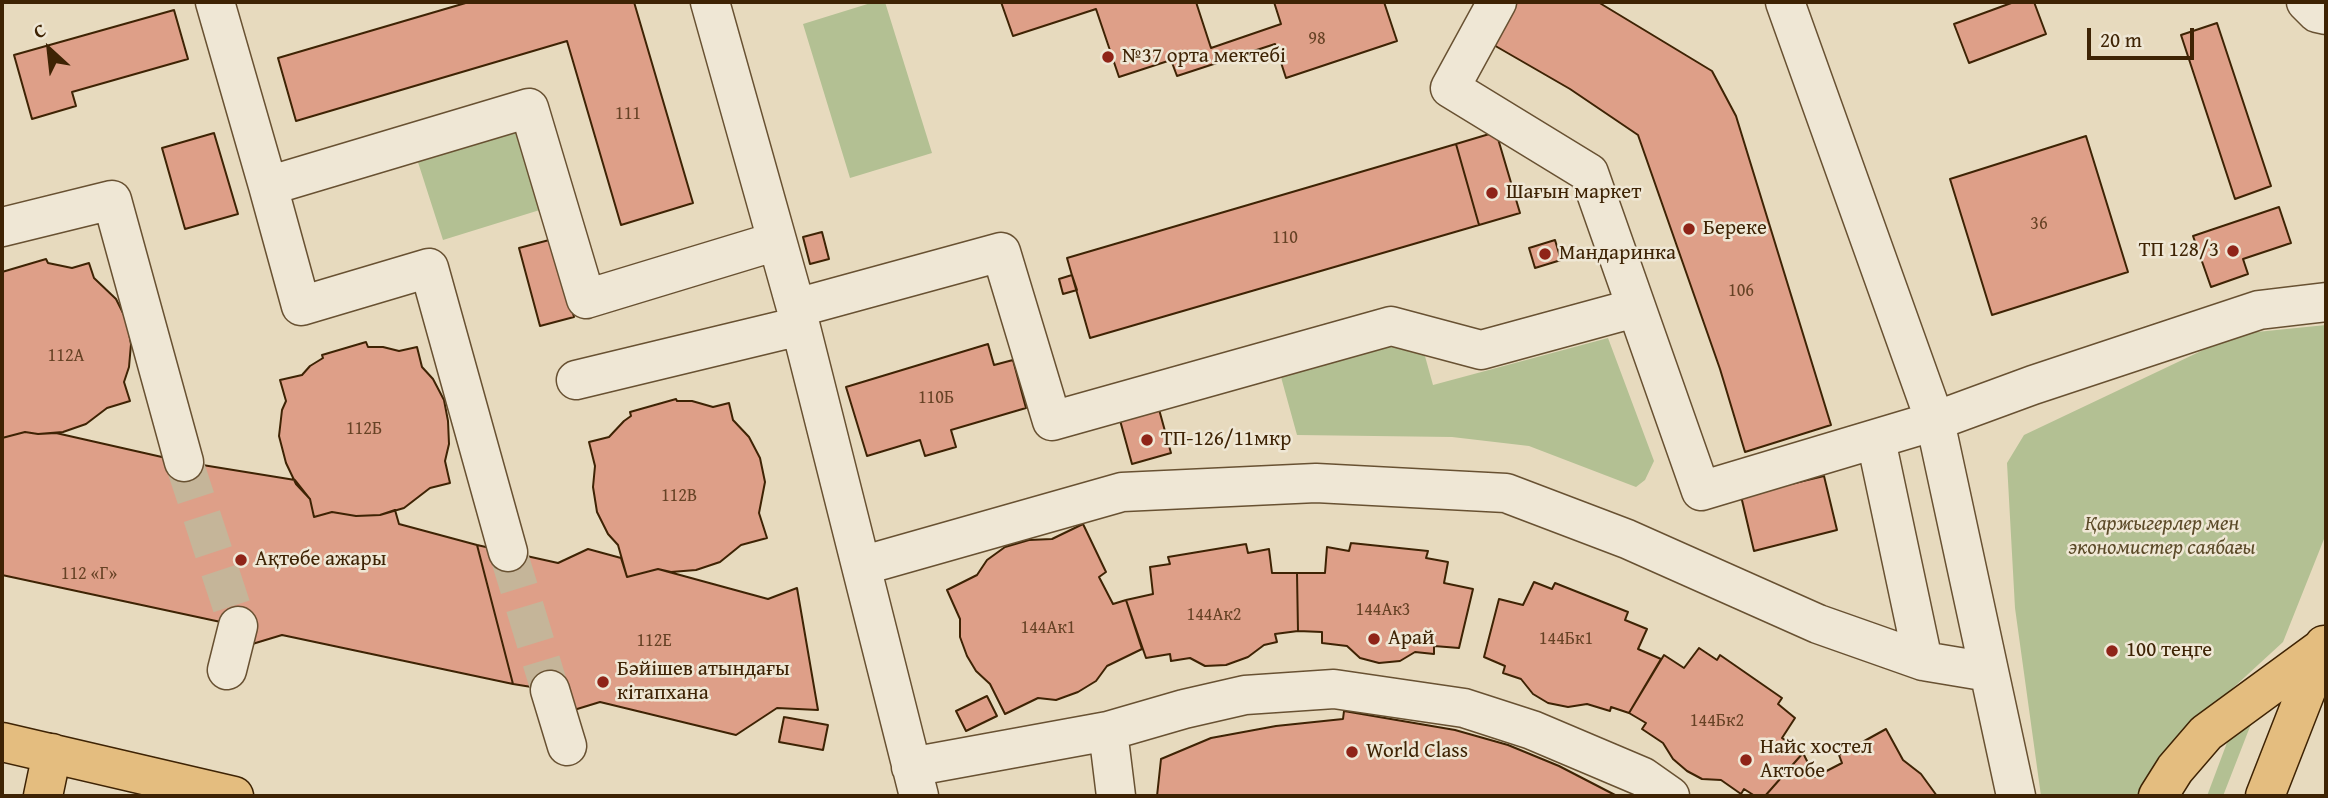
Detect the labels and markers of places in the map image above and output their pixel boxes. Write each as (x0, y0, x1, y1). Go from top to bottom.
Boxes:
place label: №37 орта мектебі (1122, 44, 1286, 70)
marker: №37 орта мектебі (1100, 49, 1116, 65)
place label: Шағын маркет (1506, 180, 1641, 206)
marker: Шағын маркет (1484, 185, 1500, 201)
place label: Береке (1703, 216, 1767, 242)
marker: Береке (1681, 221, 1697, 237)
place label: ТП 128/3 (2139, 238, 2219, 264)
place label: Мандаринка (1559, 241, 1676, 267)
marker: ТП 128/3 (2225, 243, 2241, 259)
marker: Мандаринка (1537, 246, 1553, 262)
place label: ТП-126/11мкр (1161, 427, 1291, 453)
marker: ТП-126/11мкр (1139, 432, 1155, 448)
place label: Ақтөбе ажары (255, 547, 386, 573)
marker: Ақтөбе ажары (233, 552, 249, 568)
place label: Арай (1388, 626, 1435, 652)
marker: Арай (1366, 631, 1382, 647)
place label: 100 теңге (2126, 638, 2212, 664)
marker: 100 теңге (2104, 643, 2120, 659)
place label: Бәйішев атындағы кітапхана (617, 657, 790, 707)
marker: Бәйішев атындағы кітапхана (595, 674, 611, 690)
place label: Найс хостел Актобе (1760, 735, 1873, 785)
place label: World Class (1366, 739, 1468, 765)
marker: World Class (1344, 744, 1360, 760)
marker: Найс хостел Актобе (1738, 752, 1754, 768)

